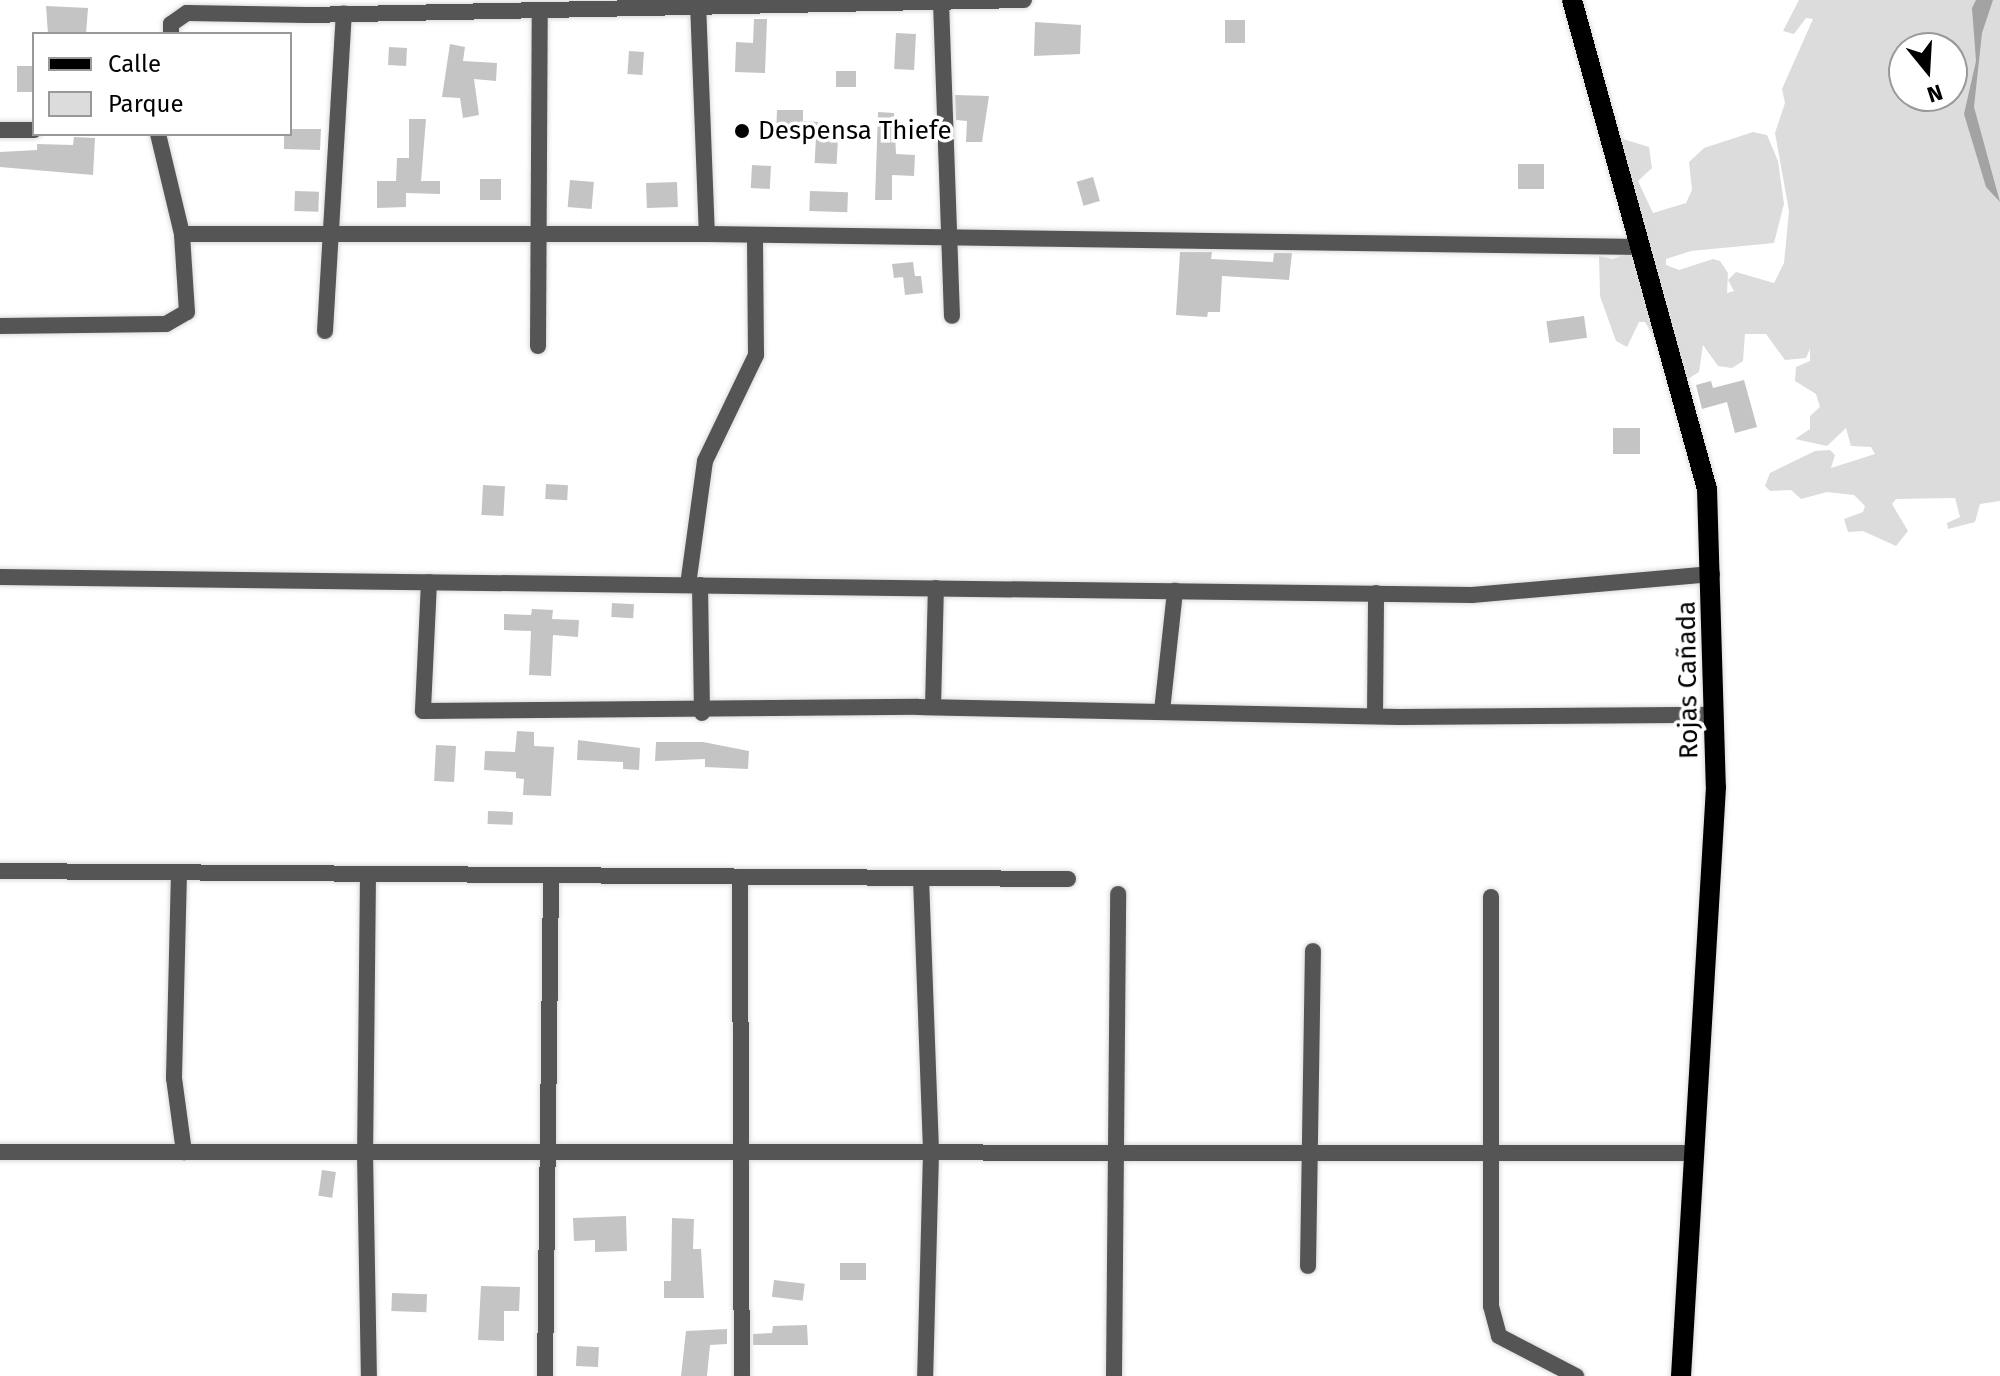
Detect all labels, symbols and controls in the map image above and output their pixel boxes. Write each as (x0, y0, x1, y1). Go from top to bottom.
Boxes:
legend (32, 32, 292, 136)
north arrow (1888, 32, 1968, 112)
text: Calle (108, 50, 161, 78)
text: N (1924, 78, 1946, 108)
text: Parque (108, 90, 184, 118)
place label: Despensa Thiefe (758, 115, 952, 147)
marker: Despensa Thiefe (733, 122, 751, 140)
street label: Rojas Cañada (1671, 601, 1705, 759)

